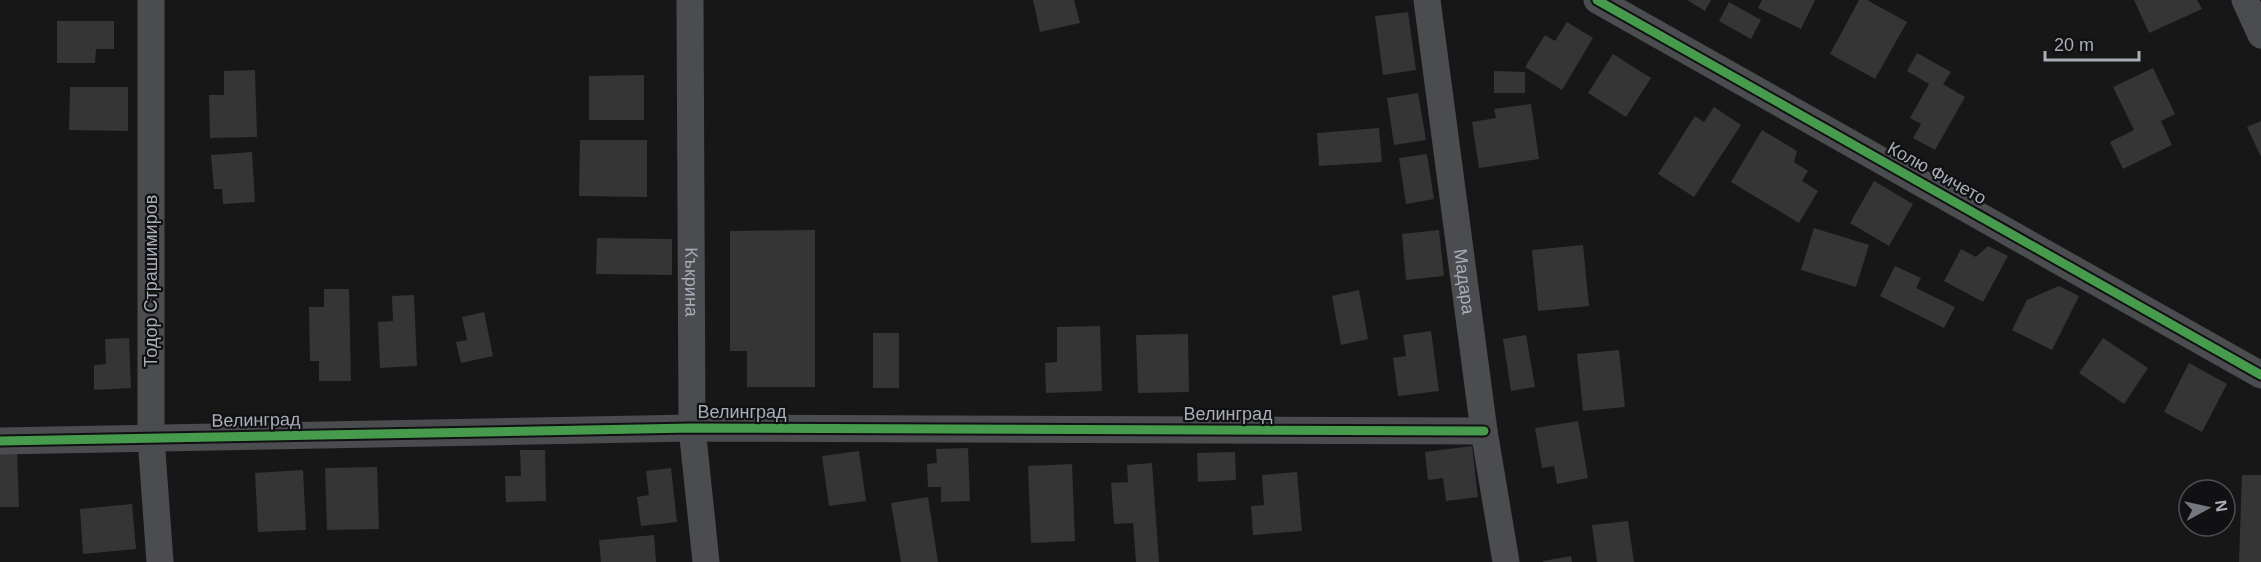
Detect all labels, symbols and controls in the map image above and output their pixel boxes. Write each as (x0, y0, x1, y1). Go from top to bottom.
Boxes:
scale bar (2045, 24, 2140, 62)
text: 20 m (2054, 35, 2094, 55)
street label: Колю Фичето (1884, 138, 1990, 208)
street label: Тодор Страшимиров (141, 195, 161, 367)
street label: Къкрина (681, 247, 701, 318)
street label: Мадара (1450, 248, 1479, 316)
street label: Велинград (697, 402, 787, 422)
street label: Велинград (1183, 404, 1273, 424)
street label: Велинград (211, 409, 301, 431)
north arrow (2177, 478, 2237, 538)
text: N (2212, 499, 2231, 513)

